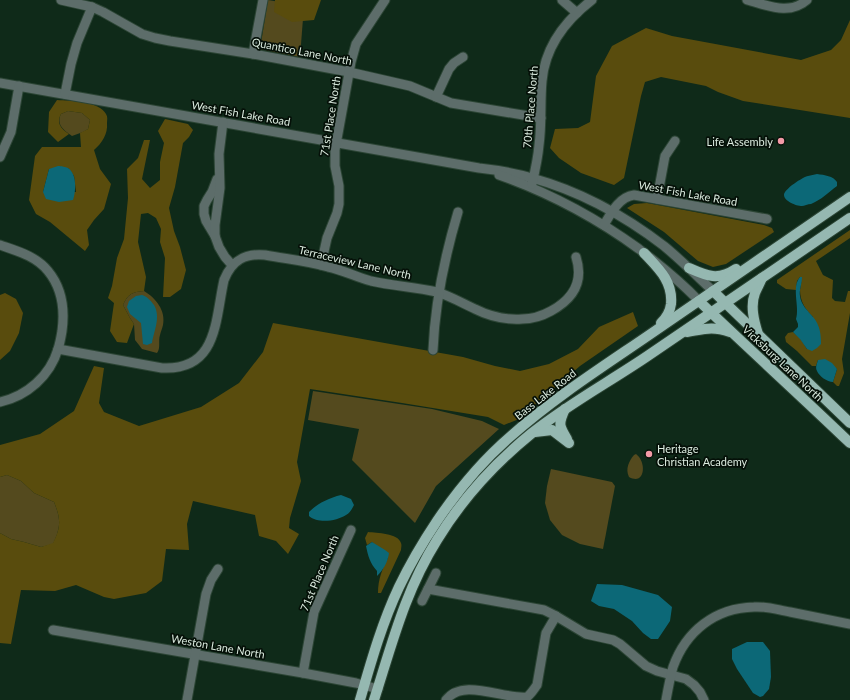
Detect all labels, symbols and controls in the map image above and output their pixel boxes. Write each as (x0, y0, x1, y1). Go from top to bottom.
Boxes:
street label: Quantico Lane North (251, 35, 353, 67)
street label: 70th Place North (520, 65, 540, 149)
street label: 71st Place North (317, 75, 343, 157)
street label: West Fish Lake Road (191, 98, 291, 128)
place label: Life Assembly (707, 135, 773, 148)
marker: Life Assembly (776, 136, 786, 146)
street label: West Fish Lake Road (638, 178, 738, 208)
street label: Terraceview Lane North (298, 243, 412, 281)
street label: Vicksburg Lane North (740, 322, 826, 404)
street label: Bass Lake Road (512, 366, 578, 422)
place label: Heritage Christian Academy (657, 442, 748, 468)
marker: Heritage Christian Academy (644, 449, 654, 459)
street label: 71st Place North (297, 533, 341, 613)
street label: Weston Lane North (170, 631, 266, 661)

